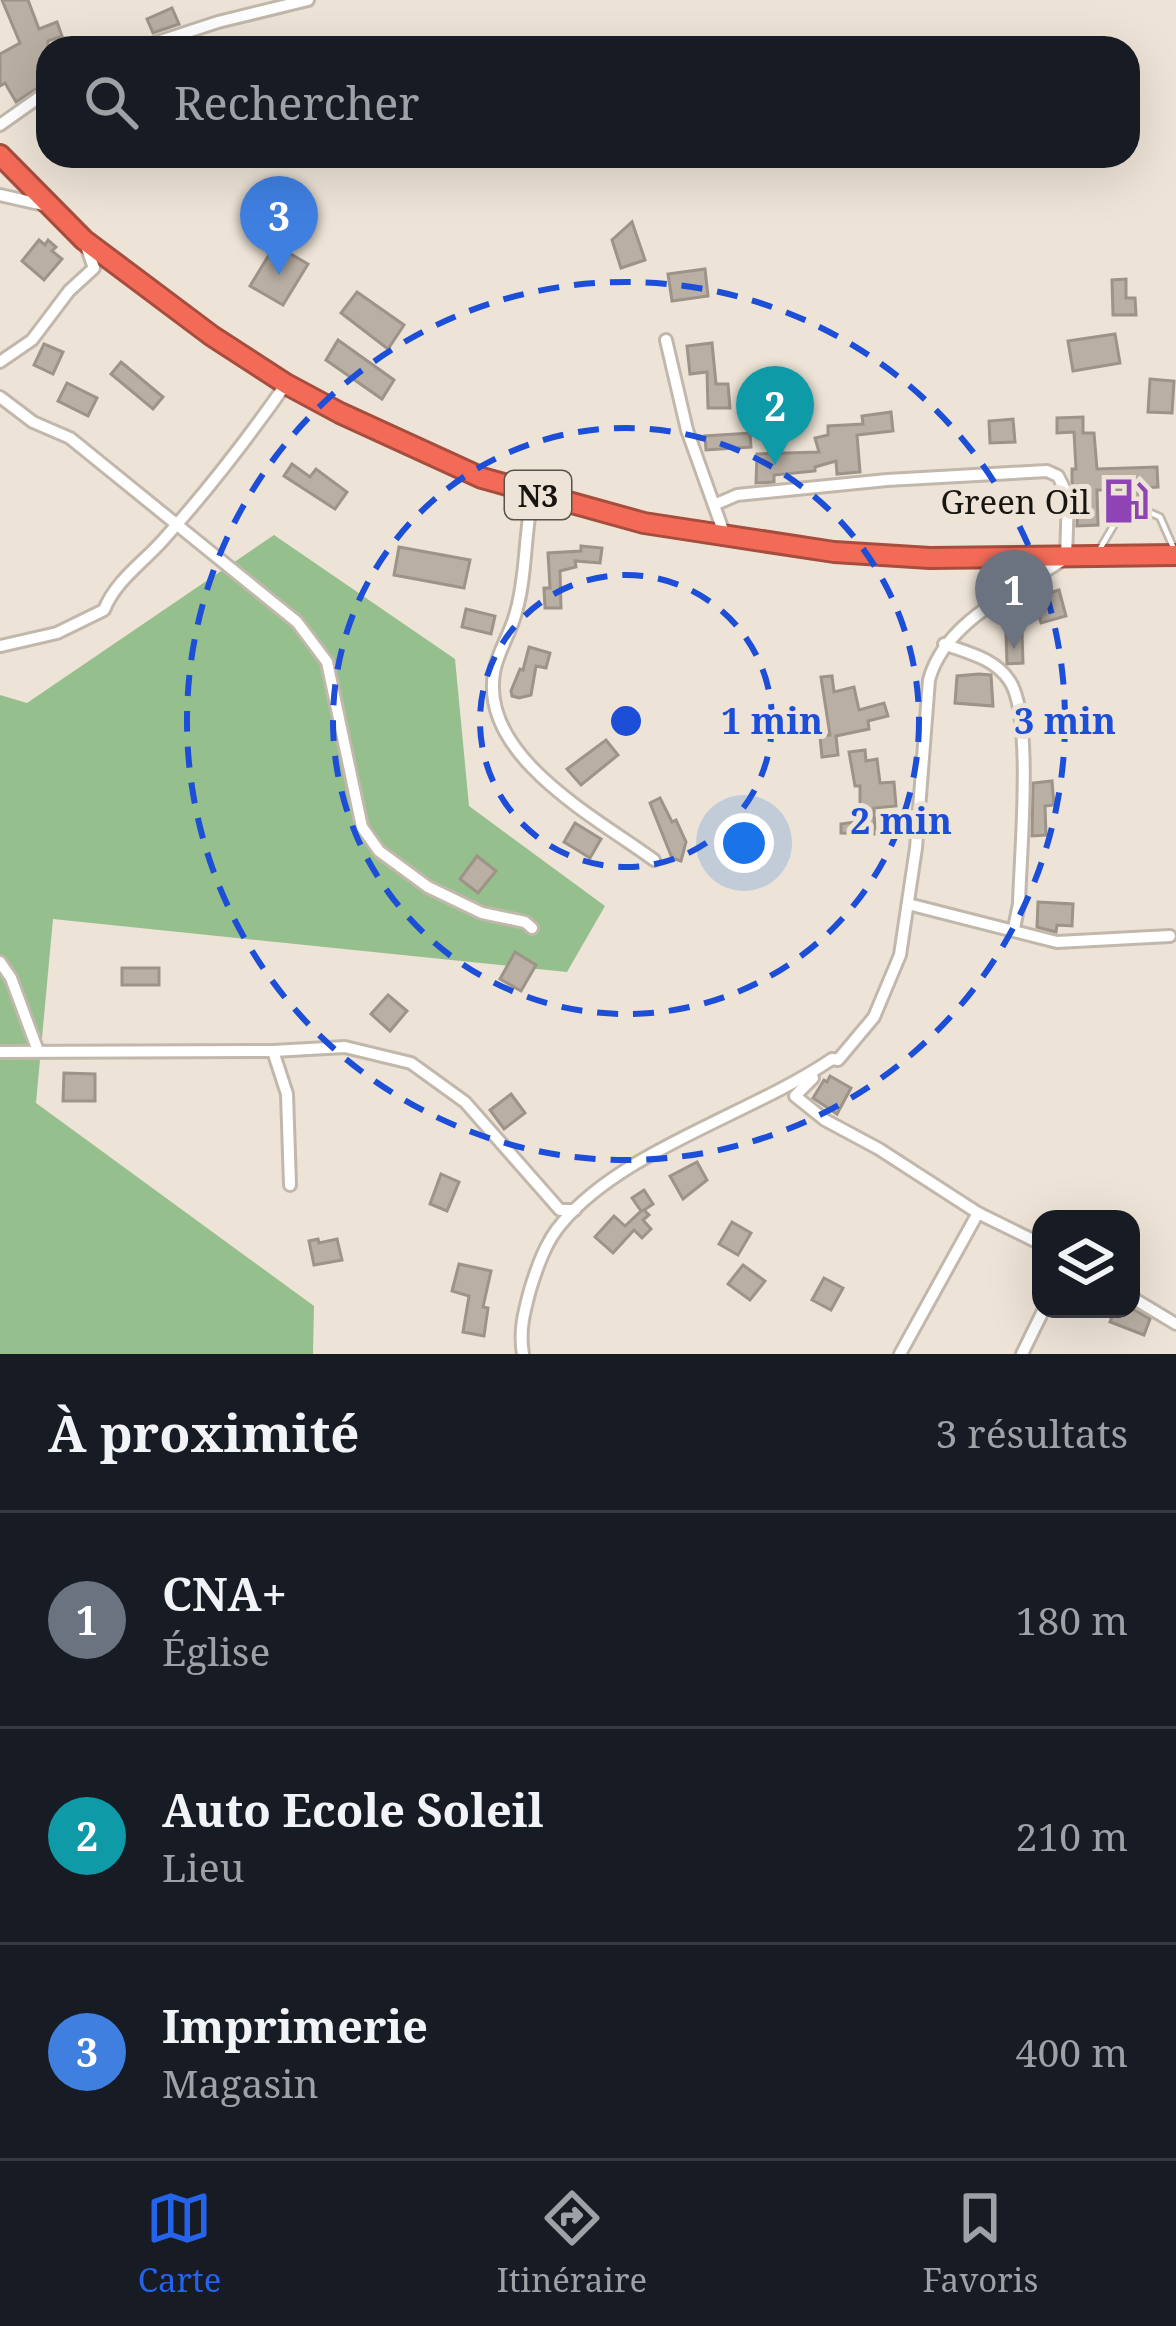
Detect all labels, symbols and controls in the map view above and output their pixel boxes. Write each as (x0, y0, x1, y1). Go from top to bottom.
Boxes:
search box (36, 36, 1140, 168)
icon: search (78, 69, 144, 135)
text: Rechercher (174, 72, 420, 133)
pin: 3 (240, 176, 318, 275)
pin: 2 (736, 366, 814, 465)
road number: N3 (505, 471, 571, 519)
fuel station icon: Green Oil (1101, 476, 1151, 526)
place label: Green Oil (940, 479, 1090, 524)
pin: 1 (975, 550, 1053, 649)
text: 1 min (721, 696, 823, 745)
text: 3 min (1014, 696, 1116, 745)
centre of rings (605, 700, 647, 742)
text: 2 min (850, 796, 952, 845)
your location (714, 813, 774, 873)
map controls (1032, 1210, 1140, 1318)
button: layers (1032, 1210, 1140, 1318)
text: À proximité (48, 1397, 360, 1467)
text: 3 résultats (935, 1406, 1128, 1459)
text: CNA+ (162, 1563, 287, 1624)
text: 1 (76, 1593, 98, 1646)
text: 180 m (1016, 1593, 1128, 1646)
text: Église (162, 1624, 270, 1677)
text: Auto Ecole Soleil (162, 1779, 544, 1840)
text: 2 (76, 1809, 98, 1862)
text: 210 m (1016, 1809, 1128, 1862)
text: Lieu (162, 1840, 244, 1893)
text: Imprimerie (162, 1995, 428, 2056)
text: 3 (76, 2025, 98, 2078)
text: 400 m (1016, 2025, 1128, 2078)
text: Magasin (162, 2056, 319, 2109)
tab: Carte (138, 2185, 221, 2302)
tab: Itinéraire (497, 2185, 647, 2302)
tab: Favoris (922, 2185, 1038, 2302)

